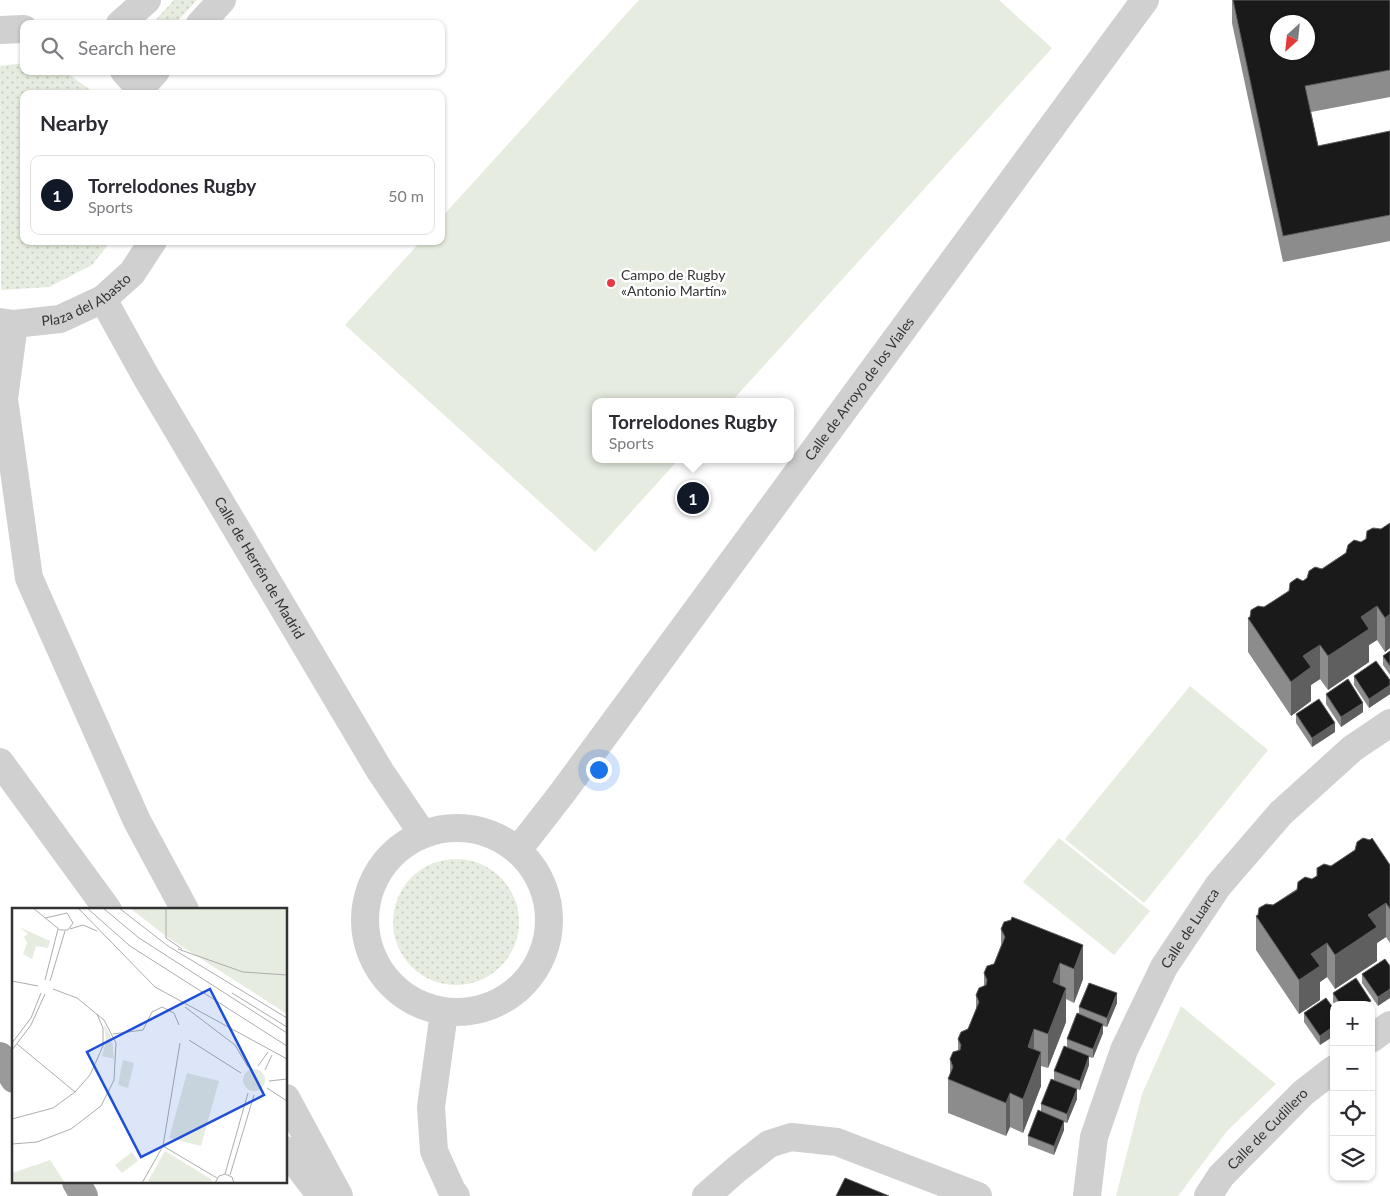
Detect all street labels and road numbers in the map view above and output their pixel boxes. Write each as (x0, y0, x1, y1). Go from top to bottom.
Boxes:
street label: Plaza del Abasto (40, 269, 134, 329)
street label: Calle de Arroyo de los Viales (801, 313, 917, 463)
street label: Calle de Herrén de Madrid (211, 493, 309, 642)
street label: Calle de Luarca (1157, 885, 1222, 971)
street label: Calle de Cudillero (1223, 1084, 1311, 1173)

